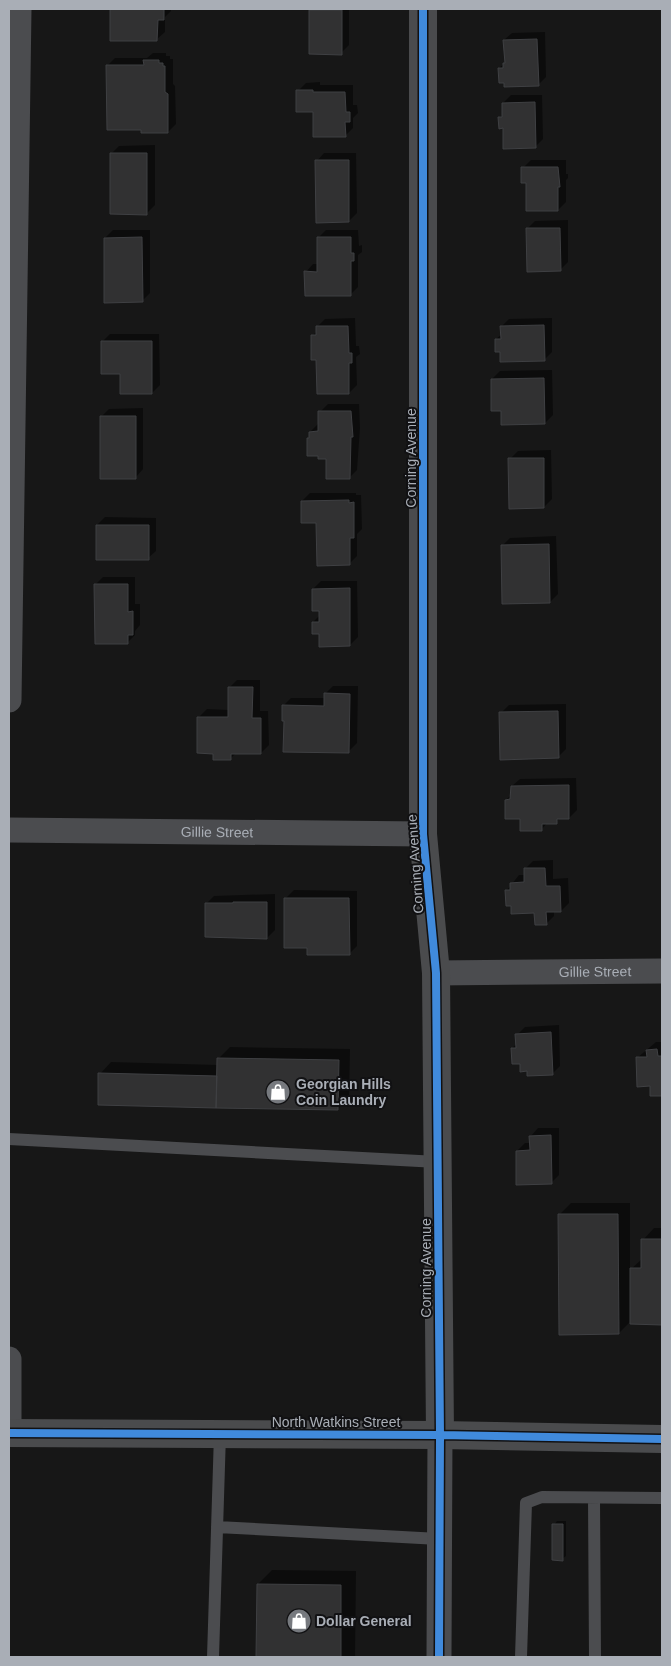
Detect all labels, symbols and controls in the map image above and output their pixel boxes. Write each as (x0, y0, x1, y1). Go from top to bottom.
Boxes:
street label: Corning Avenue (403, 408, 419, 508)
street label: Corning Avenue (404, 814, 426, 914)
street label: Gillie Street (181, 824, 253, 840)
street label: Gillie Street (559, 963, 631, 980)
place label: Georgian Hills Coin Laundry (296, 1076, 391, 1108)
shop icon: Georgian Hills Coin Laundry (265, 1079, 291, 1105)
street label: Corning Avenue (418, 1218, 434, 1318)
street label: North Watkins Street (272, 1414, 400, 1430)
shop icon: Dollar General (286, 1608, 312, 1634)
place label: Dollar General (316, 1613, 412, 1629)

